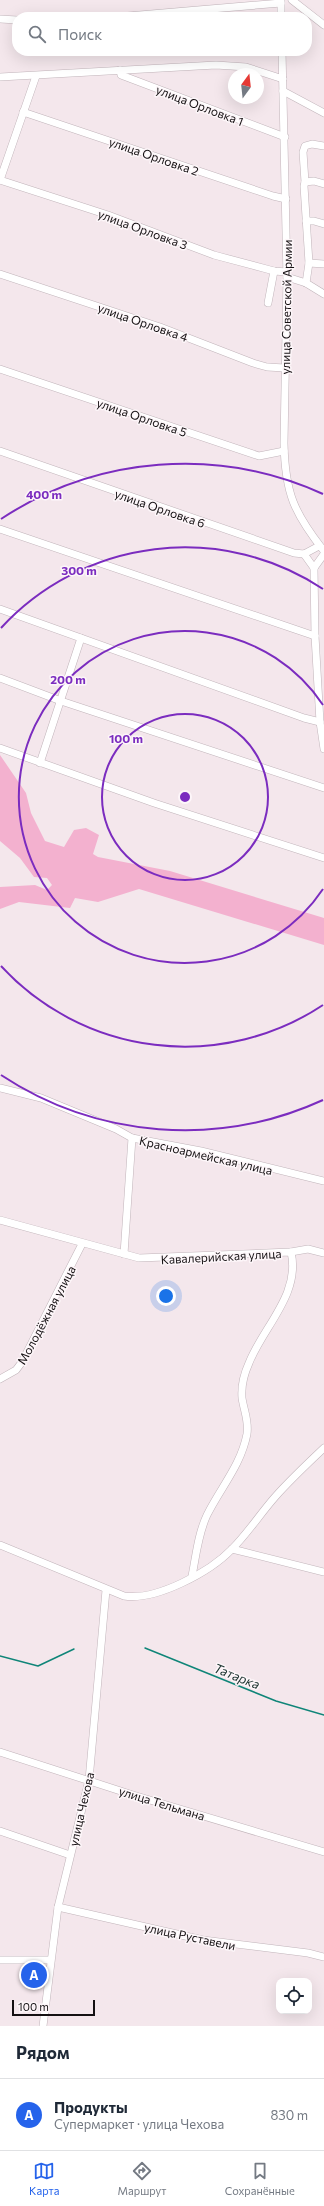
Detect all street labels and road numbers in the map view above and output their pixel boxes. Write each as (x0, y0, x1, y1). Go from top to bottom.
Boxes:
street label: улица Орловка 1 (154, 82, 246, 128)
street label: улица Орловка 2 (107, 134, 201, 178)
street label: улица Орловка 3 (96, 206, 190, 252)
street label: улица Советской Армии (278, 239, 294, 375)
street label: улица Орловка 4 (96, 300, 190, 344)
street label: улица Орловка 5 (95, 395, 189, 439)
street label: улица Орловка 6 (113, 486, 207, 530)
street label: Красноармейская улица (138, 1133, 274, 1177)
street label: Кавалерийская улица (160, 1246, 282, 1266)
street label: Молодёжная улица (14, 1263, 78, 1367)
street label: улица Чехова (66, 1771, 96, 1847)
street label: улица Тельмана (117, 1783, 207, 1823)
street label: улица Руставели (143, 1919, 237, 1953)

